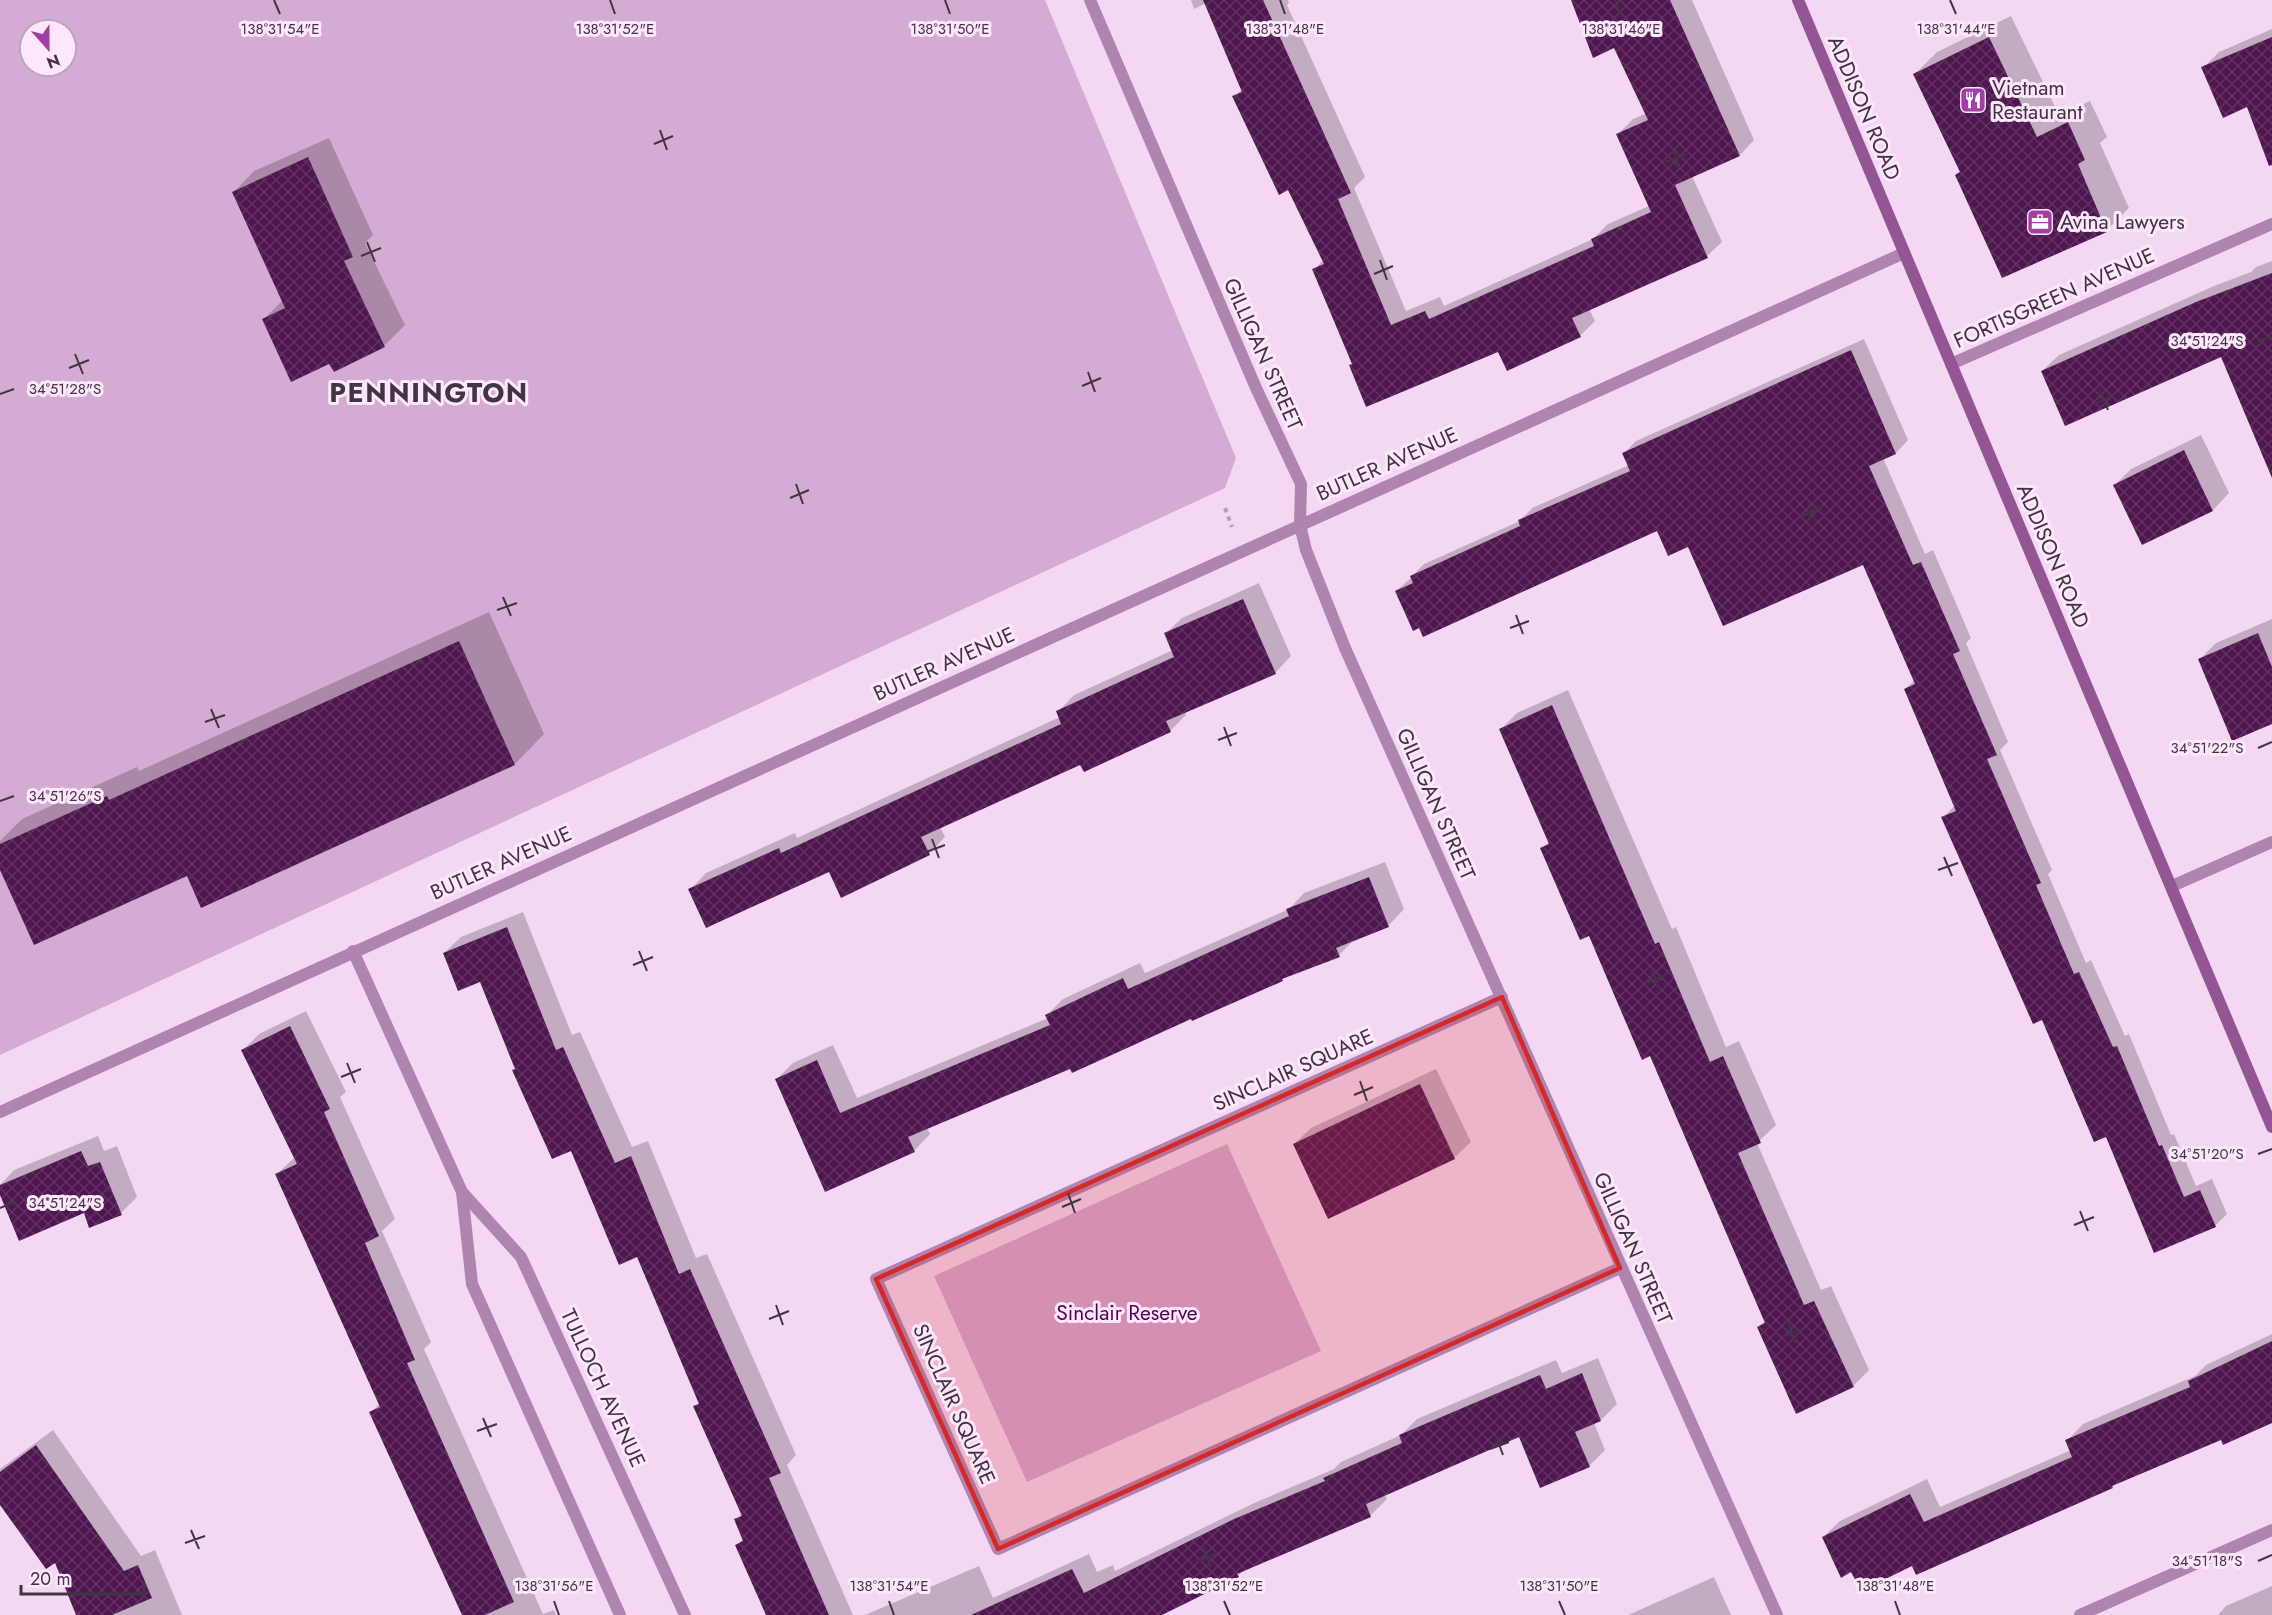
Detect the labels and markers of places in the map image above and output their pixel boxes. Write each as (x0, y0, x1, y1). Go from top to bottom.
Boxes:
place label: Vietnam Restaurant (1992, 73, 2083, 127)
restaurant icon: Vietnam Restaurant (1958, 85, 1988, 115)
office icon: Avina Lawyers (2025, 207, 2055, 237)
place label: Avina Lawyers (2060, 207, 2185, 237)

